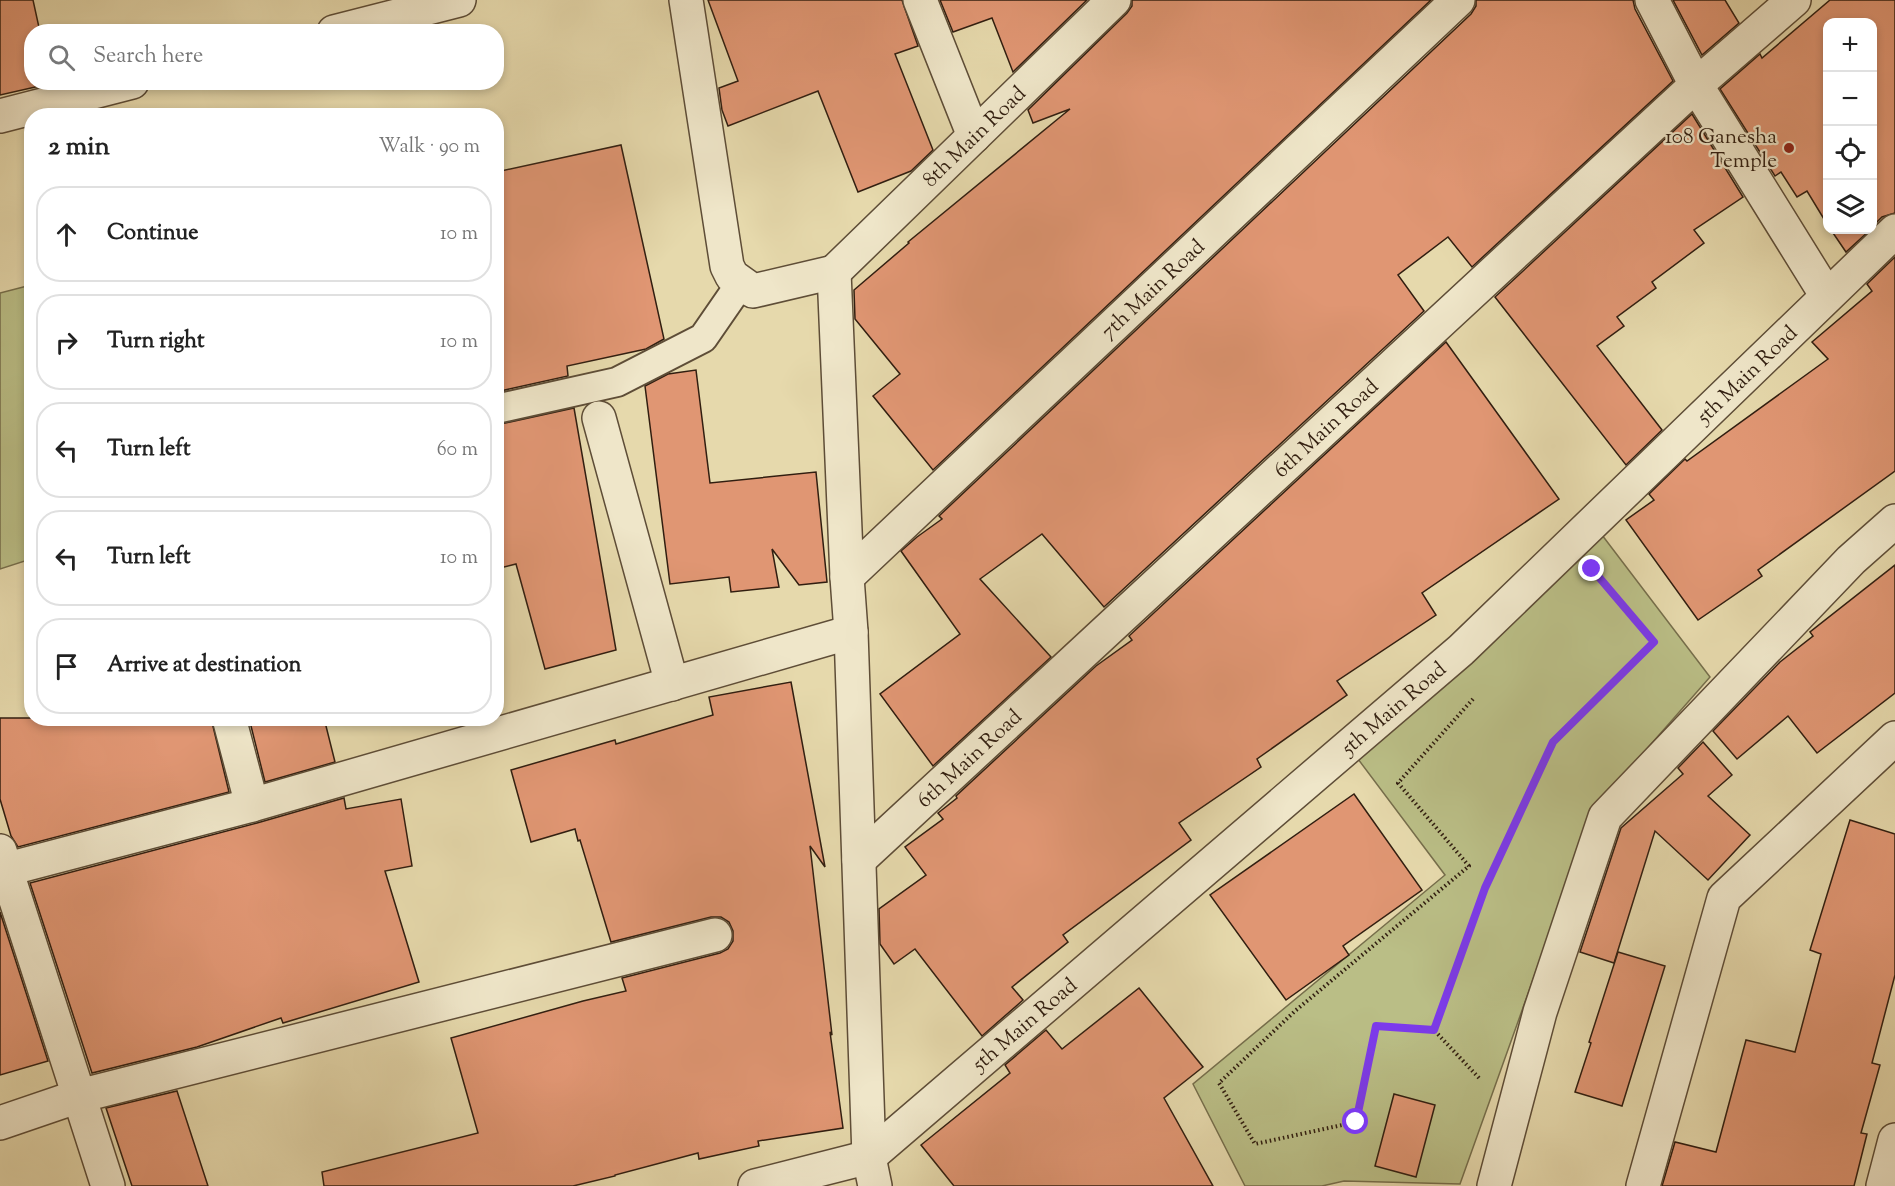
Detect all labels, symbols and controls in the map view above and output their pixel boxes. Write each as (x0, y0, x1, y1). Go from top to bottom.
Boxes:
map controls (1823, 18, 1877, 234)
button: + (1823, 18, 1877, 72)
search box (24, 24, 504, 90)
icon: search (45, 41, 78, 74)
text: Search here (93, 41, 203, 73)
button: − (1823, 72, 1877, 126)
street label: 8th Main Road (917, 80, 1034, 195)
place label: 108 Ganesha Temple (1665, 123, 1777, 177)
button: locate (1823, 126, 1877, 180)
text: 2 min (48, 129, 110, 166)
text: Walk · 90 m (378, 133, 480, 162)
marker: 108 Ganesha Temple (1782, 141, 1796, 155)
button: layers (1823, 180, 1877, 234)
icon: ahead (50, 218, 83, 251)
text: Continue (107, 218, 198, 250)
text: 10 m (440, 220, 478, 249)
street label: 7th Main Road (1095, 233, 1213, 347)
street label: 5th Main Road (1690, 320, 1805, 432)
icon: right (50, 326, 83, 359)
text: Turn right (107, 326, 204, 358)
text: 10 m (440, 328, 478, 357)
street label: 6th Main Road (1268, 373, 1386, 486)
icon: left (50, 434, 83, 467)
text: Turn left (107, 434, 190, 466)
text: 60 m (437, 436, 478, 465)
icon: left (50, 542, 83, 575)
text: Turn left (107, 542, 190, 574)
text: 10 m (440, 544, 478, 573)
route end (1578, 555, 1604, 581)
icon: arrive (50, 650, 83, 683)
text: Arrive at destination (107, 650, 302, 682)
street label: 5th Main Road (1335, 656, 1454, 764)
street label: 6th Main Road (911, 703, 1030, 816)
street label: 5th Main Road (966, 972, 1085, 1080)
route start (1342, 1108, 1368, 1134)

